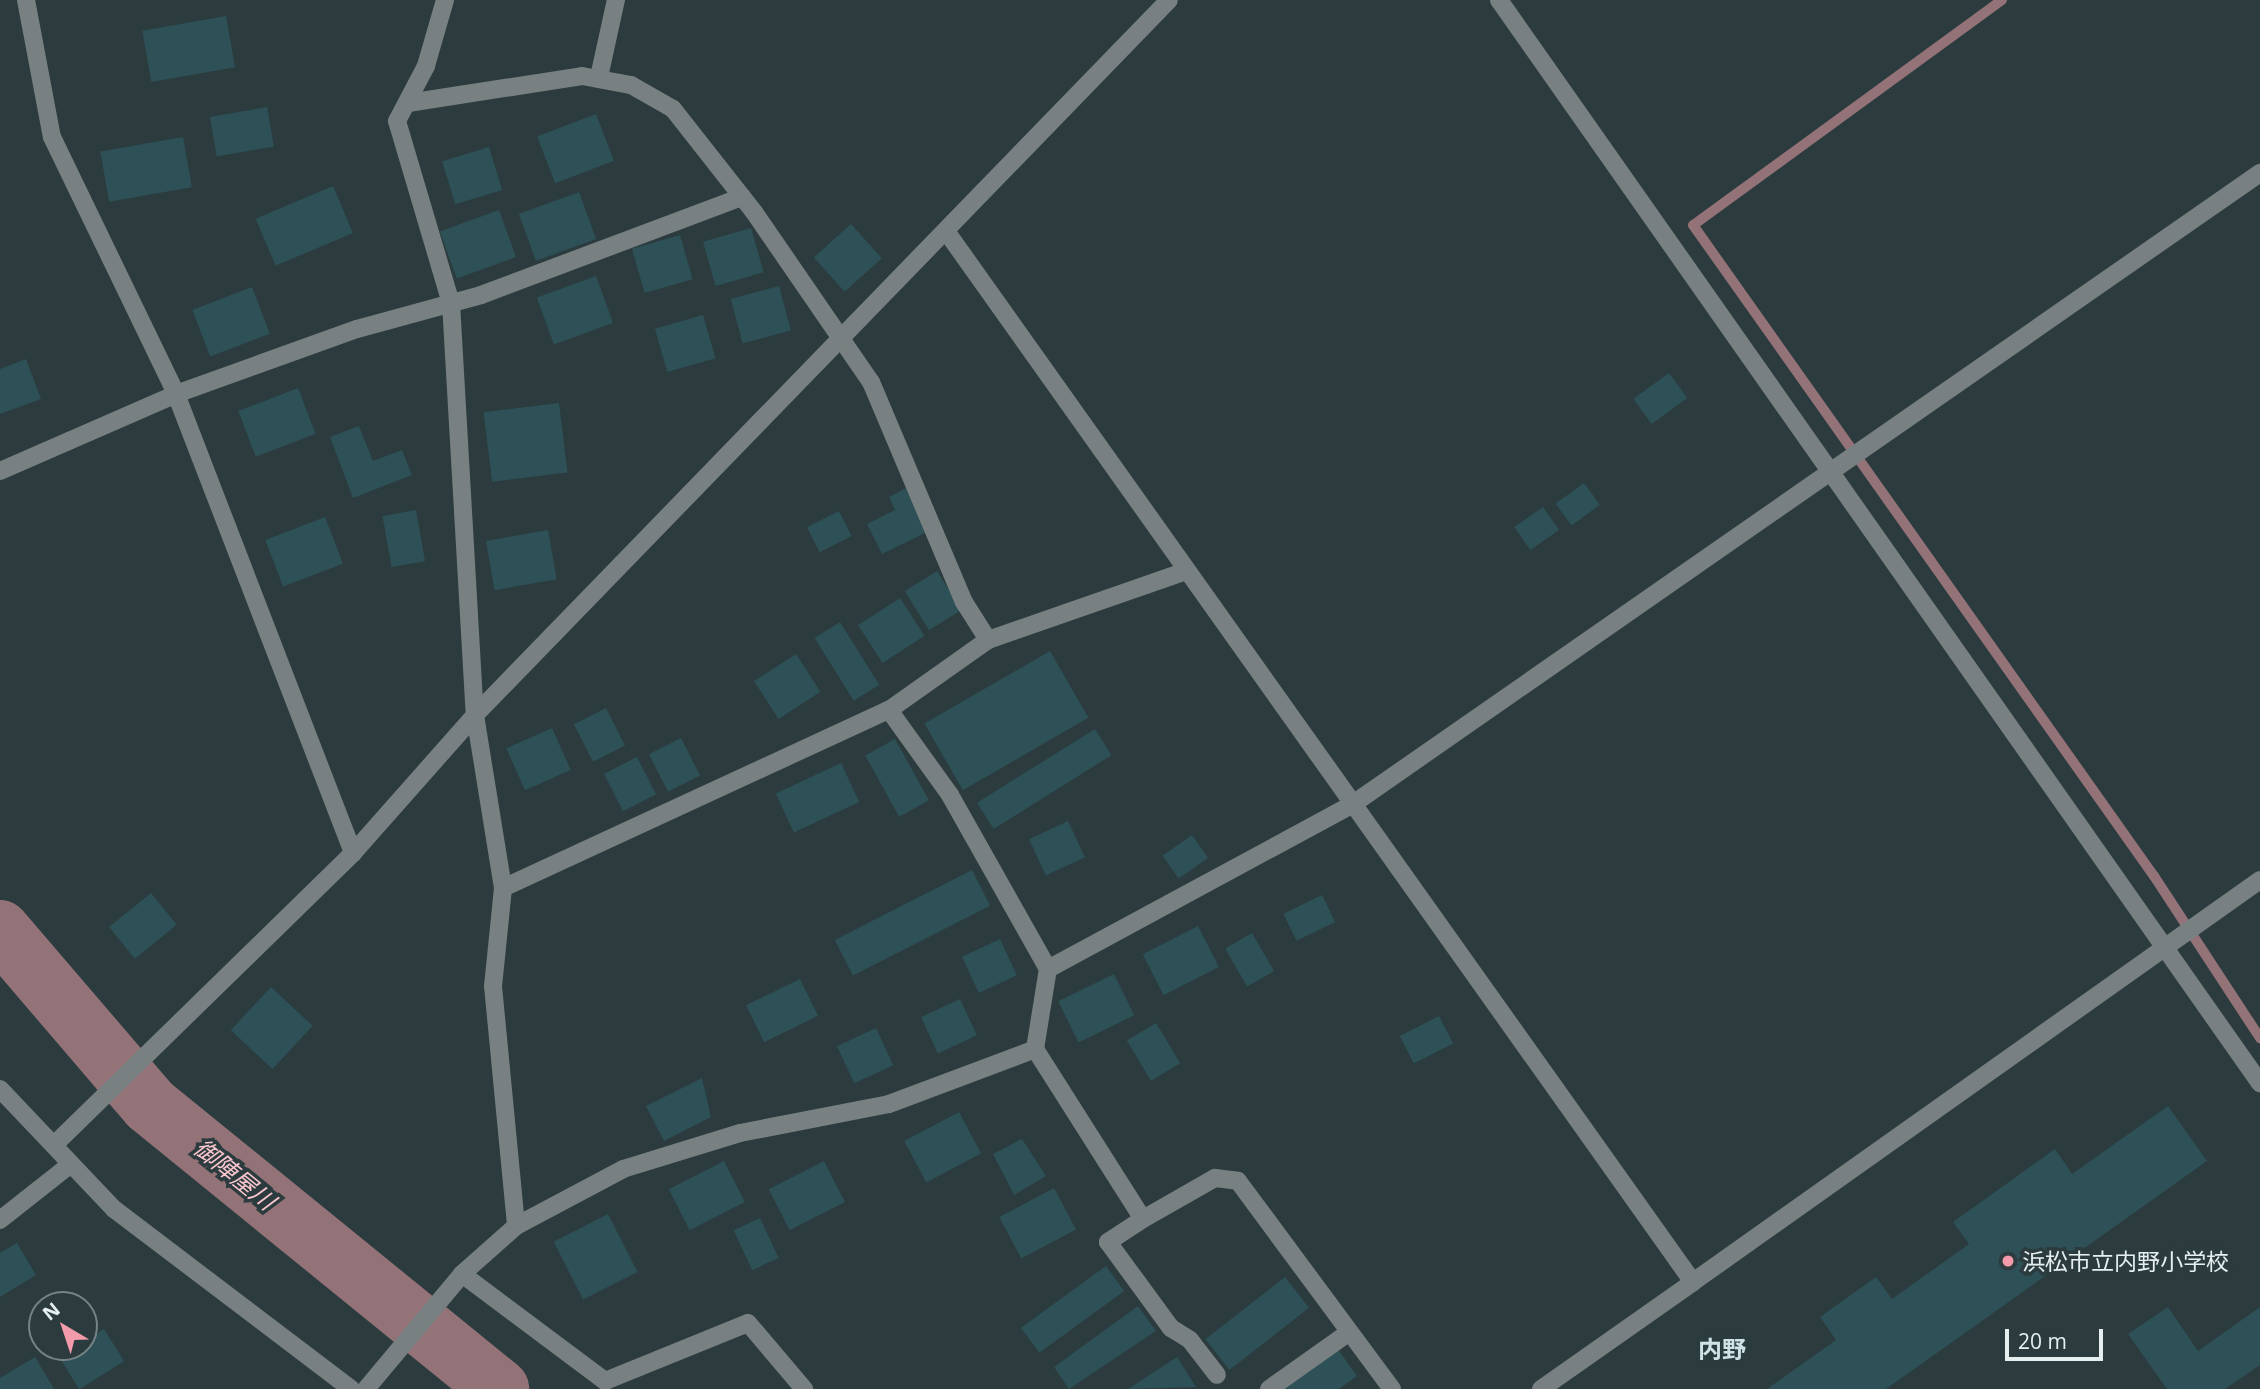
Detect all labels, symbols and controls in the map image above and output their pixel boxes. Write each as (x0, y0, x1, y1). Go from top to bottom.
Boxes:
water label: 御陣屋川 (189, 1133, 281, 1215)
place label: 浜松市立内野小学校 (2022, 1247, 2229, 1275)
marker: 浜松市立内野小学校 (2000, 1253, 2016, 1269)
north arrow (28, 1291, 98, 1361)
text: N (37, 1296, 65, 1326)
scale bar (2008, 1316, 2106, 1360)
text: 20 m (2018, 1327, 2067, 1355)
district label: 内野 (1698, 1335, 1746, 1363)

